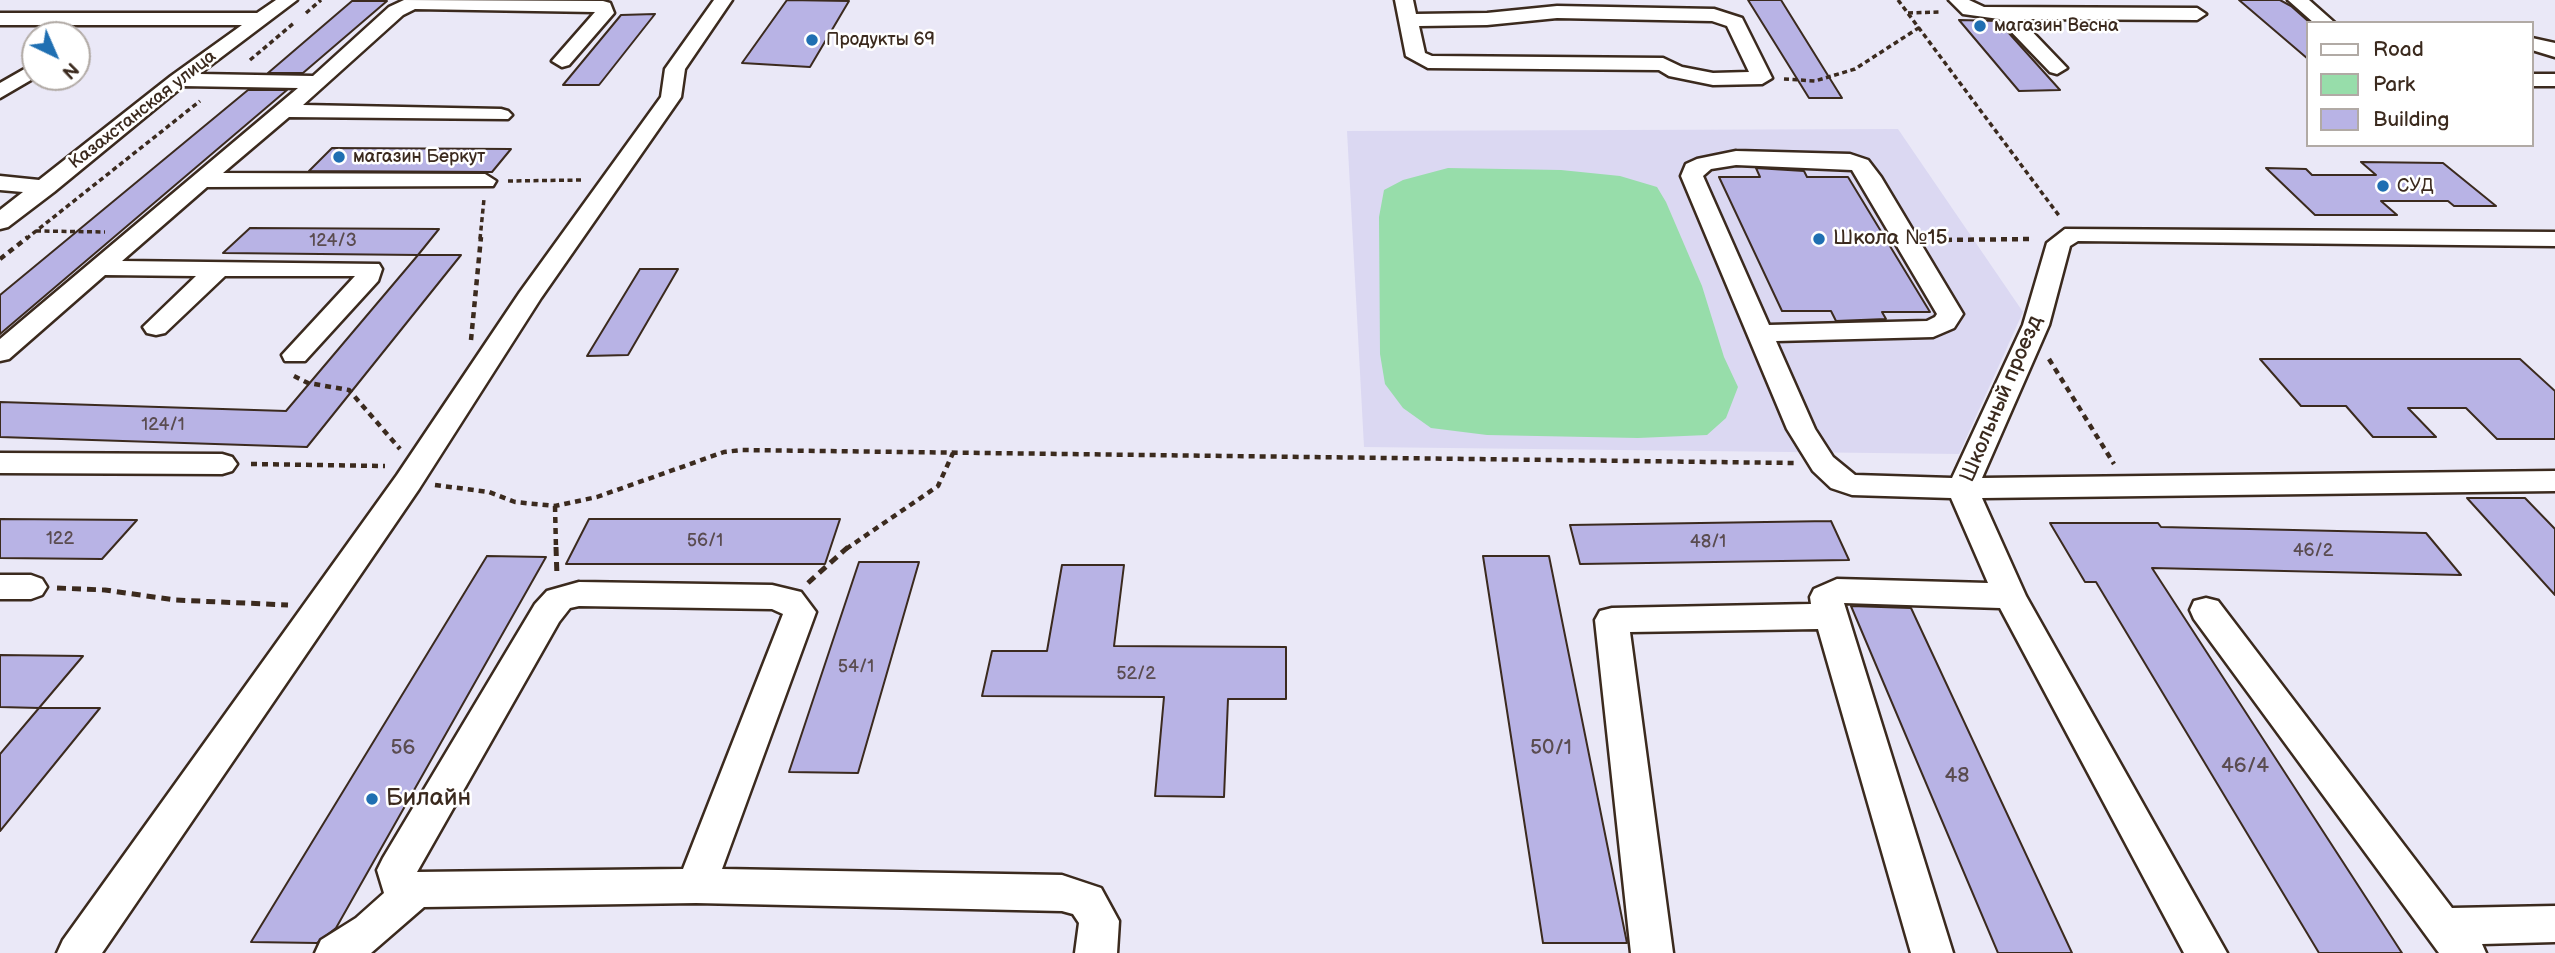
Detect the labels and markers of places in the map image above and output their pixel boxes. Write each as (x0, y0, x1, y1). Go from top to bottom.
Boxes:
place label: магазин Весна (1994, 15, 2119, 37)
marker: магазин Весна (1972, 18, 1988, 34)
place label: Продукты 69 (826, 29, 935, 51)
marker: Продукты 69 (804, 32, 820, 48)
place label: магазин Беркут (353, 146, 485, 168)
marker: магазин Беркут (331, 149, 347, 165)
place label: СУД (2397, 175, 2434, 197)
marker: СУД (2375, 178, 2391, 194)
place label: Школа №15 (1833, 226, 1948, 252)
marker: Школа №15 (1811, 231, 1827, 247)
place label: Билайн (386, 785, 471, 813)
marker: Билайн (364, 791, 380, 807)

